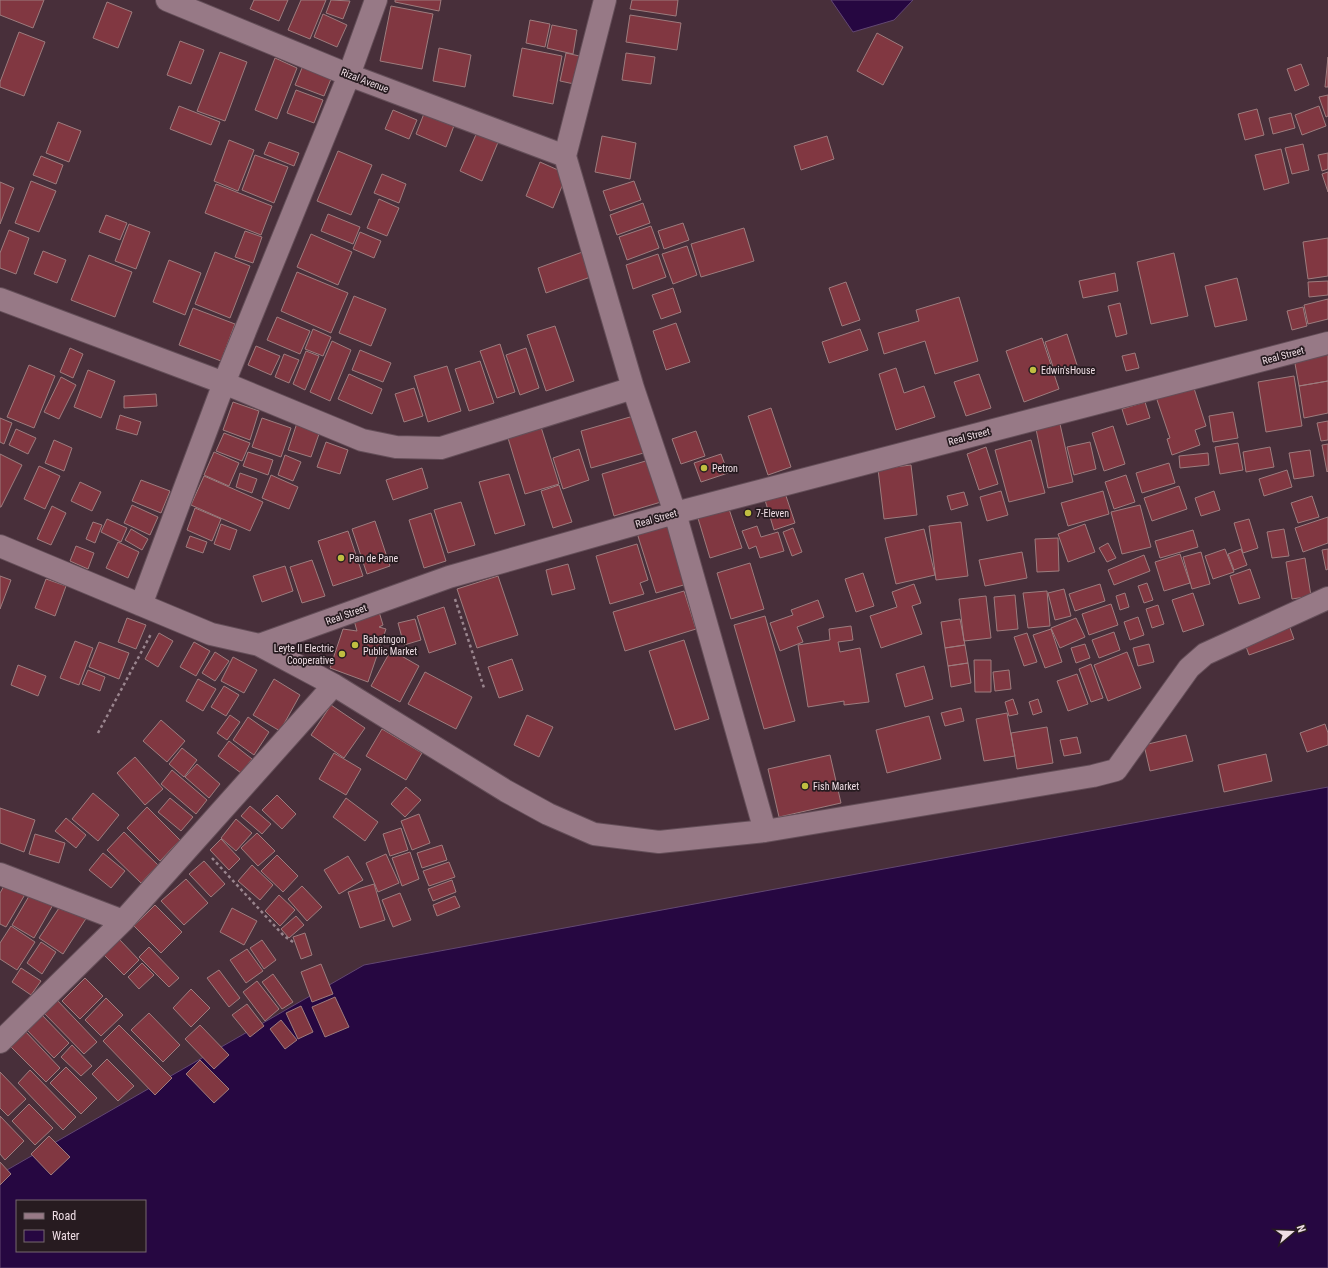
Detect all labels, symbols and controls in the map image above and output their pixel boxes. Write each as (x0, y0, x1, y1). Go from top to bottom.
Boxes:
street label: Rizal Avenue (339, 66, 390, 95)
street label: Real Street (1261, 345, 1305, 366)
marker: Edwin'sHouse (1028, 365, 1038, 375)
place label: Edwin'sHouse (1041, 365, 1096, 376)
street label: Real Street (947, 426, 991, 447)
marker: Petron (699, 463, 709, 473)
place label: Petron (712, 463, 738, 474)
street label: Real Street (634, 507, 678, 530)
marker: 7-Eleven (743, 508, 753, 518)
place label: 7-Eleven (756, 508, 789, 519)
marker: Pan de Pane (336, 553, 346, 563)
place label: Pan de Pane (349, 553, 398, 564)
street label: Real Street (324, 602, 368, 627)
place label: Babatngon Public Market (363, 634, 417, 657)
marker: Babatngon Public Market (350, 640, 360, 650)
place label: Leyte II Electric Cooperative (274, 643, 334, 666)
marker: Leyte II Electric Cooperative (337, 649, 347, 659)
marker: Fish Market (800, 781, 810, 791)
place label: Fish Market (813, 781, 859, 792)
legend (16, 1200, 146, 1252)
text: Road (52, 1209, 76, 1223)
north arrow (1272, 1212, 1312, 1252)
text: N (1294, 1224, 1308, 1234)
text: Water (52, 1229, 80, 1243)

